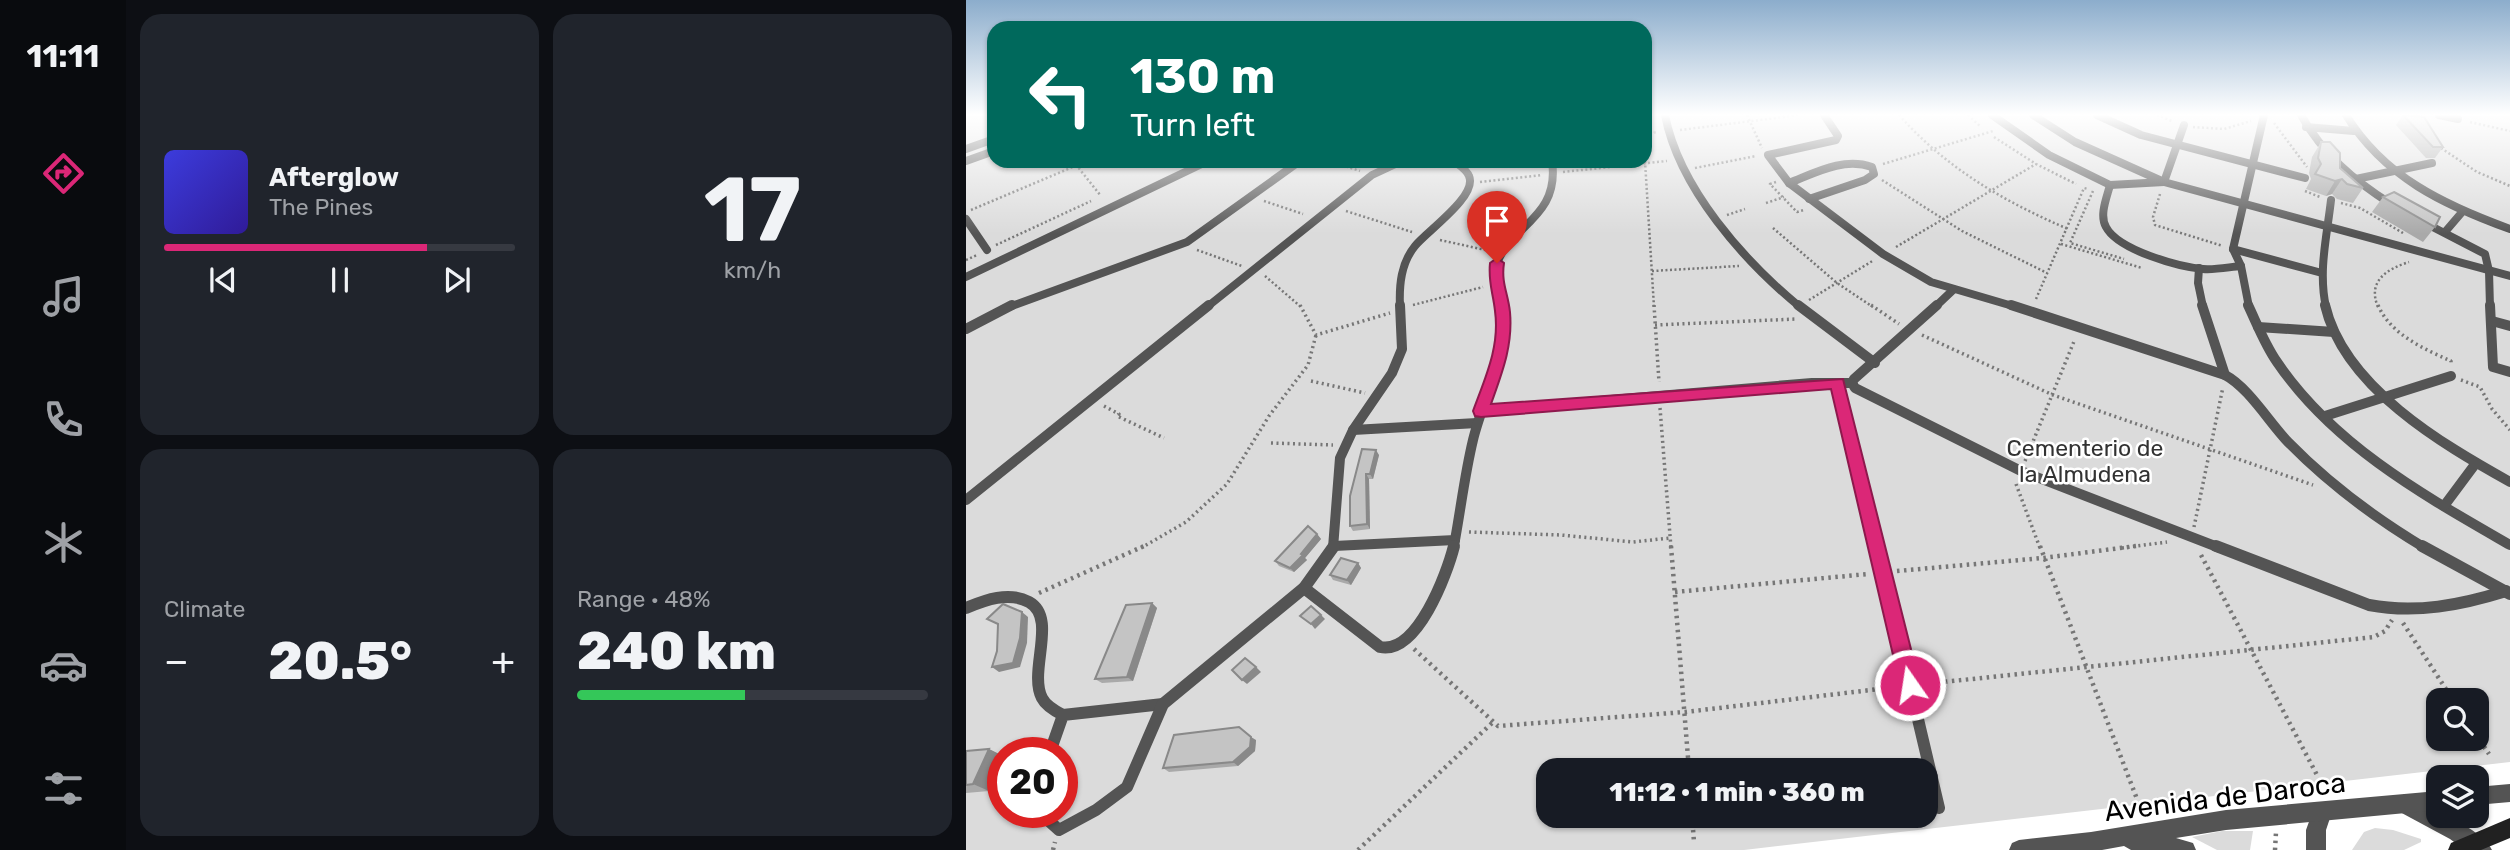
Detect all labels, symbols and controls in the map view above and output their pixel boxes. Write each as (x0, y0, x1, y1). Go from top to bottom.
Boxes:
text: 11:11 (27, 37, 99, 75)
text: 130 m (1130, 47, 1275, 105)
icon: left (1015, 49, 1106, 140)
text: Turn left (1130, 106, 1255, 144)
icon: directions (39, 149, 88, 198)
text: 17 (704, 156, 801, 264)
text: Afterglow (269, 162, 399, 193)
pin (1467, 191, 1527, 263)
text: The Pines (269, 193, 373, 221)
icon: arrive (1478, 202, 1516, 240)
text: km/h (724, 256, 781, 284)
icon: previous (204, 261, 242, 299)
icon: pause (321, 261, 359, 299)
icon: next (438, 261, 476, 299)
icon: music (39, 272, 88, 321)
icon: phone (39, 395, 88, 444)
park label: Cementerio de la Almudena (2007, 434, 2163, 488)
icon: climate (39, 518, 88, 567)
text: Range · 48% (577, 585, 711, 613)
text: Climate (164, 595, 245, 623)
text: 240 km (577, 620, 776, 682)
text: 20.5° (268, 630, 412, 692)
text: − (164, 638, 189, 684)
text: + (491, 638, 515, 684)
icon: car (39, 641, 88, 690)
position arrow (1873, 648, 1947, 722)
map controls (2426, 688, 2489, 828)
button: search (2426, 688, 2489, 751)
speed limit sign: 20 (987, 737, 1078, 828)
icon: filters (39, 764, 88, 813)
button: layers (2426, 765, 2489, 828)
street label: Avenida de Daroca (2103, 766, 2347, 828)
text: 11:12 · 1 min · 360 m (1609, 777, 1865, 808)

